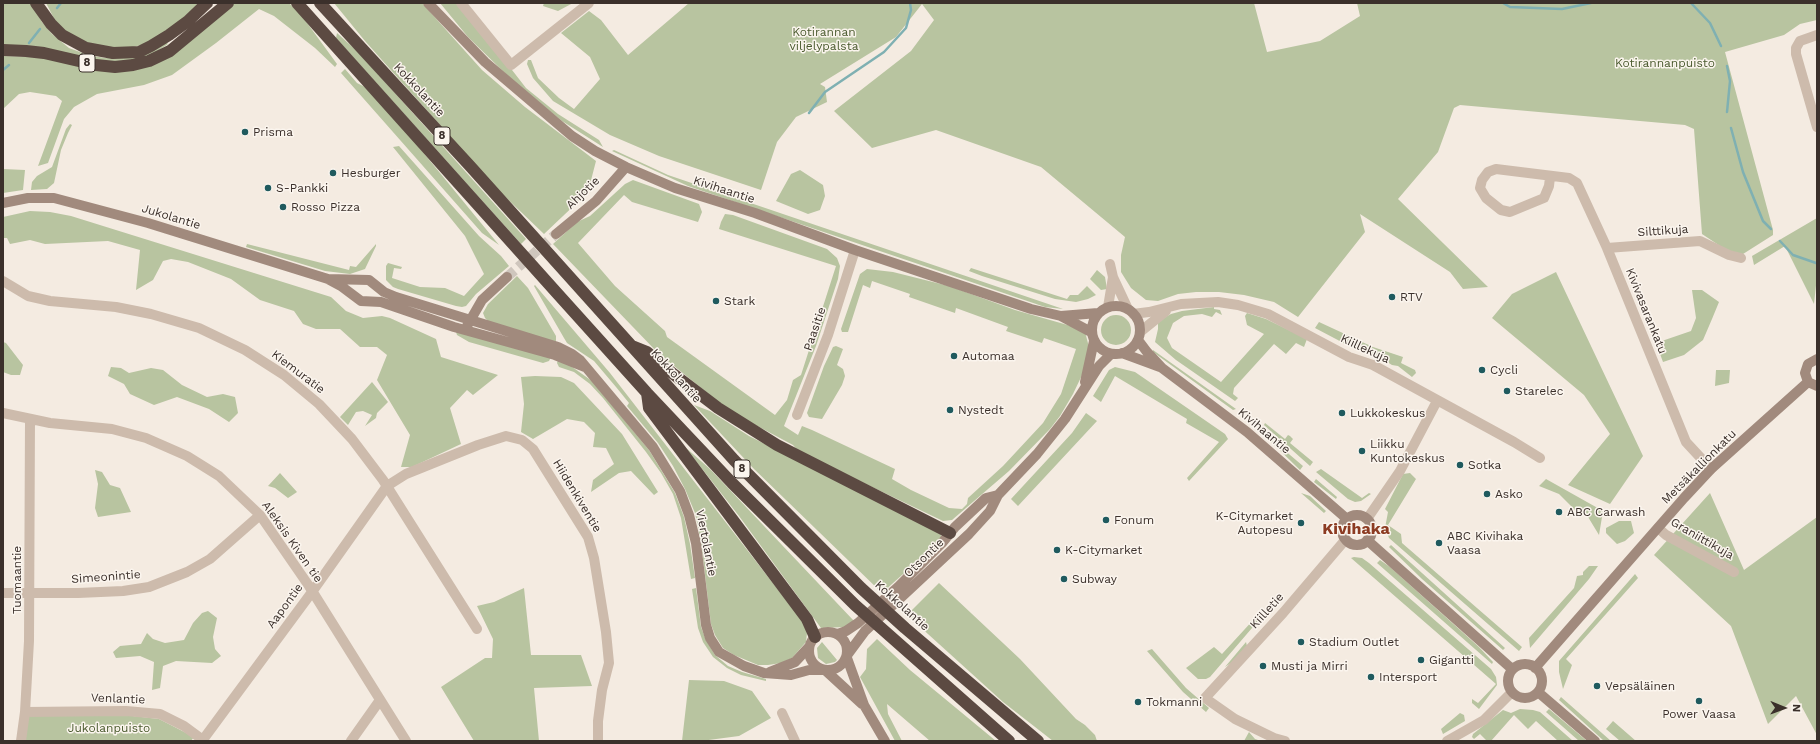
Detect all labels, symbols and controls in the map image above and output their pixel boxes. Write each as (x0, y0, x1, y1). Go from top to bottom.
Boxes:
park label: Kotirannan viljelypalsta (790, 25, 858, 53)
road number: 8 (79, 54, 95, 72)
park label: Kotirannanpuisto (1615, 56, 1715, 70)
street label: Kokkolantie (391, 60, 447, 120)
place label: Prisma (253, 125, 293, 139)
marker: Prisma (240, 127, 250, 137)
road number: 8 (434, 127, 450, 145)
place label: Hesburger (341, 166, 401, 180)
marker: Hesburger (328, 168, 338, 178)
street label: Kivihaantie (691, 173, 757, 207)
street label: Ahjotie (563, 174, 603, 212)
place label: S-Pankki (276, 181, 328, 195)
marker: S-Pankki (263, 183, 273, 193)
place label: Rosso Pizza (291, 200, 360, 214)
street label: Jukolantie (140, 201, 202, 233)
marker: Rosso Pizza (278, 202, 288, 212)
street label: Silttikuja (1637, 222, 1689, 240)
street label: Kivivasarankatu (1622, 266, 1670, 356)
place label: RTV (1400, 290, 1423, 304)
marker: RTV (1387, 292, 1397, 302)
place label: Stark (724, 294, 755, 308)
marker: Stark (711, 296, 721, 306)
street label: Paasitie (801, 305, 829, 353)
street label: Kiillekuja (1338, 331, 1392, 367)
street label: Kokkolantie (648, 346, 704, 406)
street label: Kiemuratie (268, 347, 328, 397)
place label: Automaa (962, 349, 1014, 363)
marker: Automaa (949, 351, 959, 361)
place label: Cycli (1490, 363, 1518, 377)
marker: Cycli (1477, 365, 1487, 375)
place label: Starelec (1515, 384, 1563, 398)
marker: Starelec (1502, 386, 1512, 396)
place label: Nystedt (958, 403, 1004, 417)
marker: Nystedt (945, 405, 955, 415)
street label: Kivihaantie (1235, 405, 1293, 457)
place label: Lukkokeskus (1350, 406, 1425, 420)
marker: Lukkokeskus (1337, 408, 1347, 418)
street label: Metsäkallionkatu (1659, 427, 1739, 507)
place label: Liikku Kuntokeskus (1370, 437, 1445, 465)
marker: Liikku Kuntokeskus (1357, 446, 1367, 456)
street label: Hiidenkiventie (550, 457, 604, 535)
place label: Sotka (1468, 458, 1501, 472)
road number: 8 (734, 460, 750, 478)
marker: Sotka (1455, 460, 1465, 470)
place label: Asko (1495, 487, 1523, 501)
marker: Asko (1482, 489, 1492, 499)
street label: Aleksis Kiven tie (259, 499, 325, 585)
place label: ABC Carwash (1567, 505, 1645, 519)
marker: ABC Carwash (1554, 507, 1564, 517)
street label: Viertolantie (692, 508, 720, 578)
place label: K-Citymarket Autopesu (1216, 509, 1293, 537)
place label: Fonum (1114, 513, 1154, 527)
marker: Fonum (1101, 515, 1111, 525)
street label: Graniittikuja (1668, 515, 1736, 563)
marker: K-Citymarket Autopesu (1296, 518, 1306, 528)
district label: Kivihaka (1322, 519, 1390, 539)
place label: ABC Kivihaka Vaasa (1447, 529, 1523, 557)
street label: Otsontie (901, 535, 947, 581)
marker: ABC Kivihaka Vaasa (1434, 538, 1444, 548)
place label: K-Citymarket (1065, 543, 1142, 557)
marker: K-Citymarket (1052, 545, 1062, 555)
street label: Tuomaantie (10, 546, 24, 614)
street label: Simeonintie (71, 567, 141, 587)
place label: Subway (1072, 572, 1117, 586)
marker: Subway (1059, 574, 1069, 584)
street label: Kokkolantie (872, 578, 932, 634)
street label: Aapontie (264, 581, 306, 631)
street label: Kiilletie (1247, 590, 1287, 632)
place label: Stadium Outlet (1309, 635, 1399, 649)
marker: Stadium Outlet (1296, 637, 1306, 647)
place label: Gigantti (1429, 653, 1474, 667)
marker: Gigantti (1416, 655, 1426, 665)
place label: Musti ja Mirri (1271, 659, 1348, 673)
marker: Musti ja Mirri (1258, 661, 1268, 671)
place label: Intersport (1379, 670, 1437, 684)
marker: Intersport (1366, 672, 1376, 682)
place label: Vepsäläinen (1605, 679, 1675, 693)
marker: Vepsäläinen (1592, 681, 1602, 691)
north arrow (1764, 688, 1804, 728)
street label: Venlantie (91, 691, 145, 707)
place label: Tokmanni (1146, 695, 1202, 709)
marker: Power Vaasa (1694, 696, 1704, 706)
marker: Tokmanni (1133, 697, 1143, 707)
text: N (1790, 704, 1803, 712)
place label: Power Vaasa (1662, 707, 1736, 721)
park label: Jukolanpuisto (68, 721, 150, 735)

